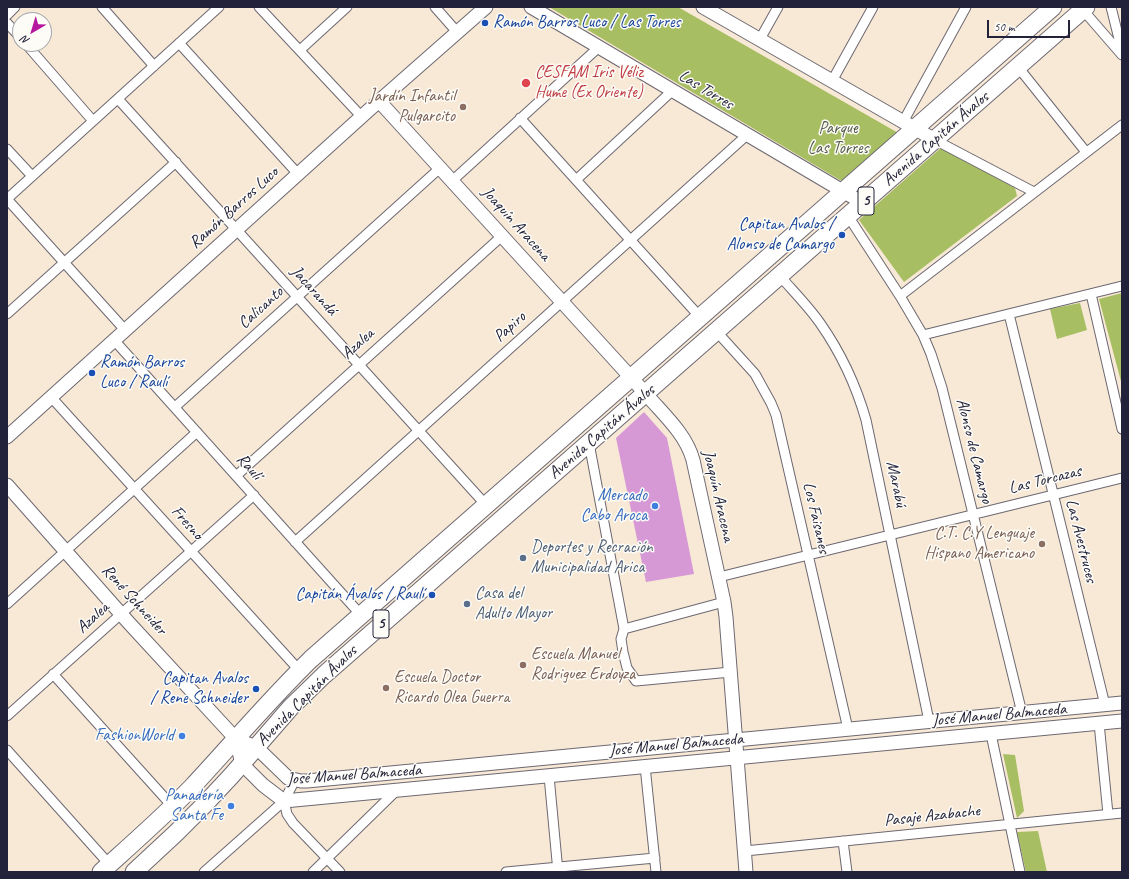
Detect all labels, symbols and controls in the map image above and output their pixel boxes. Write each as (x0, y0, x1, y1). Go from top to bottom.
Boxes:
north arrow (12, 12, 52, 52)
scale bar (989, 12, 1072, 38)
place label: Ramón Barros Luco / Las Torres (493, 13, 680, 33)
marker: Ramón Barros Luco / Las Torres (480, 18, 490, 28)
text: 50 m (994, 19, 1014, 35)
text: N (18, 33, 32, 48)
place label: CESFAM Iris Véliz Hume (Ex Oriente) (535, 63, 643, 103)
street label: Las Torres (675, 66, 737, 114)
marker: CESFAM Iris Véliz Hume (Ex Oriente) (520, 77, 532, 89)
place label: Jardín Infantil Pulgarcito (369, 87, 455, 127)
street label: Avenida Capitán Ávalos (879, 87, 993, 191)
marker: Jardín Infantil Pulgarcito (458, 102, 468, 112)
park label: Parque Las Torres (808, 119, 868, 159)
street label: Ramón Barros Luco (185, 163, 283, 253)
street label: Joaquín Aracena (477, 182, 555, 266)
road number: 5 (858, 187, 874, 215)
place label: Capitan Avalos / Alonso de Camargo (727, 215, 834, 255)
marker: Capitan Avalos / Alonso de Camargo (837, 230, 847, 240)
street label: Jacarandá (286, 262, 342, 320)
street label: Calicanto (234, 282, 288, 334)
street label: Papiro (490, 307, 530, 347)
street label: Azalea (337, 324, 379, 364)
place label: Ramón Barros Luco / Raulí (100, 353, 184, 393)
marker: Ramón Barros Luco / Raulí (87, 368, 97, 378)
street label: Avenida Capitán Ávalos (545, 380, 659, 484)
street label: Alonso de Camargo (951, 397, 997, 505)
street label: Joaquín Aracena (698, 448, 738, 544)
street label: Raulí (232, 449, 266, 485)
street label: Marabú (881, 459, 911, 509)
street label: Las Torcazas (1007, 461, 1083, 499)
street label: Los Faisanes (798, 480, 834, 556)
place label: Mercado Cabo Aroca (581, 486, 647, 526)
street label: Las Avestruces (1061, 497, 1101, 585)
marker: Mercado Cabo Aroca (650, 501, 660, 511)
street label: Fresno (166, 502, 208, 544)
place label: C.T. C.Y Lenguaje Hispano Americano (924, 524, 1034, 564)
place label: Deportes y Recración Municipalidad Arica (531, 538, 653, 578)
marker: C.T. C.Y Lenguaje Hispano Americano (1037, 539, 1047, 549)
marker: Deportes y Recración Municipalidad Arica (518, 553, 528, 563)
street label: René Schneider (97, 560, 171, 640)
place label: Casa del Adulto Mayor (475, 584, 552, 624)
place label: Capitán Ávalos / Raulí (295, 585, 424, 605)
marker: Capitán Ávalos / Raulí (427, 590, 437, 600)
street label: Azalea (72, 598, 114, 638)
marker: Casa del Adulto Mayor (462, 599, 472, 609)
road number: 5 (373, 610, 389, 638)
street label: Avenida Capitán Ávalos (252, 641, 362, 751)
place label: Escuela Manuel Rodriguez Erdoyza (531, 645, 635, 685)
marker: Escuela Manuel Rodriguez Erdoyza (518, 660, 528, 670)
place label: Escuela Doctor Ricardo Olea Guerra (394, 668, 509, 708)
place label: Capitan Avalos / Rene Schneider (150, 669, 248, 709)
marker: Escuela Doctor Ricardo Olea Guerra (381, 683, 391, 693)
marker: Capitan Avalos / Rene Schneider (251, 684, 261, 694)
street label: José Manuel Balmaceda (931, 699, 1067, 731)
place label: FashionWorld (95, 726, 174, 746)
street label: José Manuel Balmaceda (608, 729, 744, 761)
marker: FashionWorld (177, 731, 187, 741)
street label: José Manuel Balmaceda (286, 760, 422, 790)
place label: Panadería Santa Fe (165, 786, 223, 826)
marker: Panadería Santa Fe (226, 801, 236, 811)
street label: Pasaje Azabache (883, 801, 981, 831)

